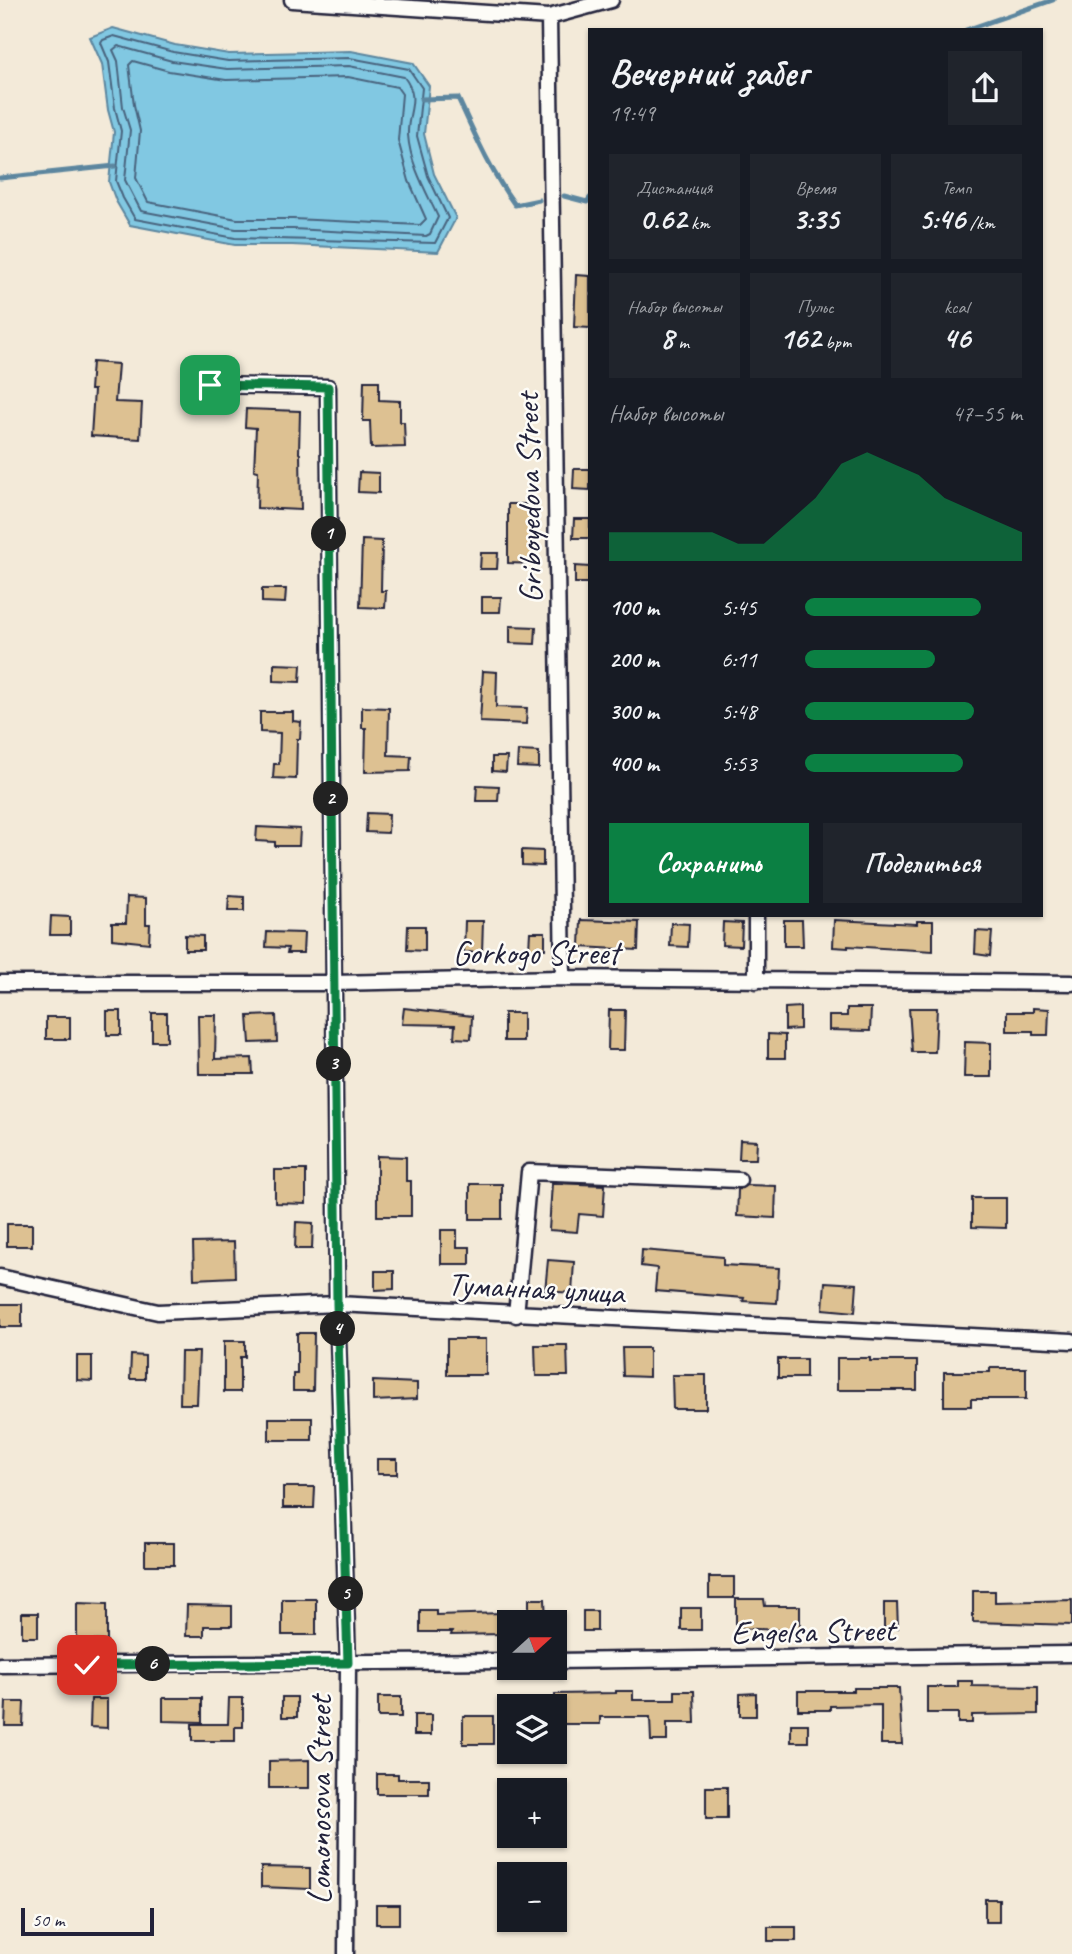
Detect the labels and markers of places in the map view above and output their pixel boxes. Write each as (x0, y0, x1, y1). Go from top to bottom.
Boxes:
pin (180, 355, 240, 415)
pin: 1 (312, 516, 346, 552)
pin: 2 (314, 782, 348, 816)
pin: 3 (316, 1046, 352, 1082)
pin: 4 (320, 1312, 356, 1346)
pin: 5 (328, 1576, 364, 1612)
pin (57, 1635, 117, 1695)
pin: 6 (136, 1646, 170, 1682)

